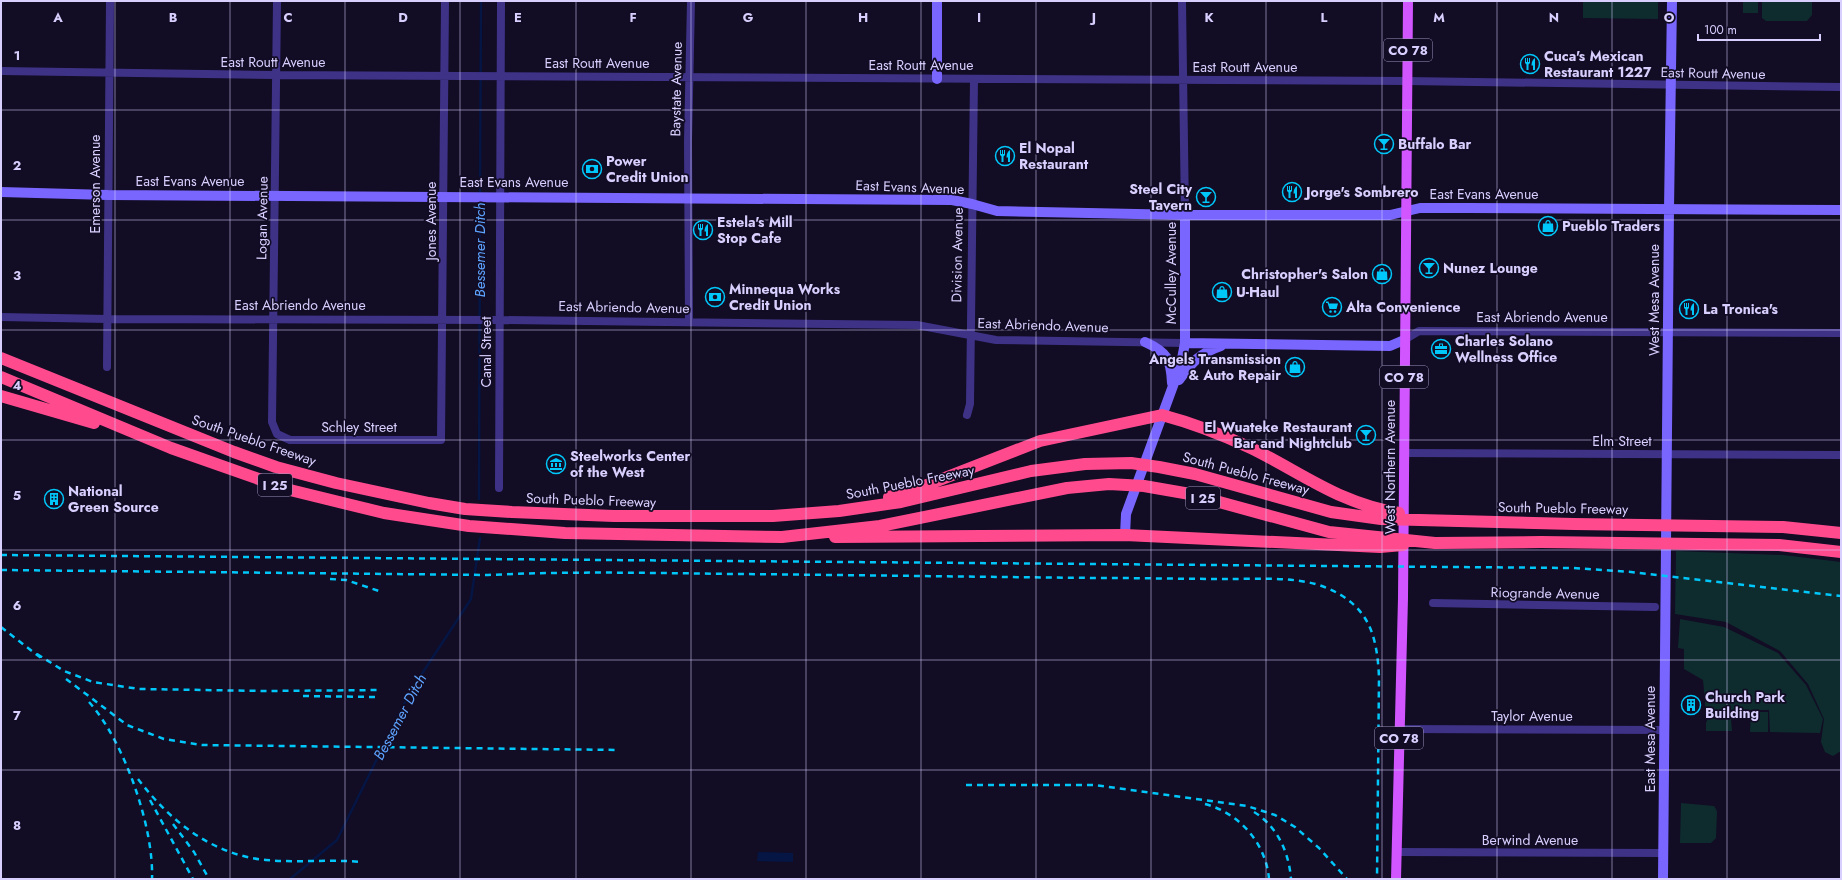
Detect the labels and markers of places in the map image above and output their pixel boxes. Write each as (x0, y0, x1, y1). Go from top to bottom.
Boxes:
place label: Cuca's Mexican Restaurant 1227 (1544, 46, 1652, 82)
restaurant icon: Cuca's Mexican Restaurant 1227 (1519, 53, 1541, 75)
bar icon: Buffalo Bar (1373, 133, 1395, 155)
place label: Buffalo Bar (1398, 134, 1472, 154)
place label: El Nopal Restaurant (1019, 138, 1089, 174)
restaurant icon: El Nopal Restaurant (994, 145, 1016, 167)
place label: Power Credit Union (606, 151, 689, 187)
bank icon: Power Credit Union (581, 158, 603, 180)
place label: Steel City Tavern (1129, 179, 1193, 215)
restaurant icon: Jorge's Sombrero (1281, 181, 1303, 203)
place label: Jorge's Sombrero (1303, 182, 1419, 202)
bar icon: Steel City Tavern (1195, 186, 1217, 208)
place label: Estela's Mill Stop Cafe (717, 212, 793, 248)
shop icon: Pueblo Traders (1537, 215, 1559, 237)
place label: Pueblo Traders (1562, 216, 1661, 236)
restaurant icon: Estela's Mill Stop Cafe (692, 219, 714, 241)
bar icon: Nunez Lounge (1418, 257, 1440, 279)
place label: Nunez Lounge (1443, 258, 1538, 278)
shop icon: Christopher's Salon (1371, 263, 1393, 285)
place label: Christopher's Salon (1241, 264, 1368, 284)
place label: Minnequa Works Credit Union (729, 279, 841, 315)
shop icon: U-Haul (1211, 281, 1233, 303)
place label: U-Haul (1236, 282, 1279, 302)
bank icon: Minnequa Works Credit Union (704, 286, 726, 308)
supermarket icon: Alta Convenience (1321, 296, 1343, 318)
place label: Alta Convenience (1345, 297, 1460, 317)
restaurant icon: La Tronica's (1678, 298, 1700, 320)
place label: La Tronica's (1703, 299, 1779, 319)
place label: Charles Solano Wellness Office (1455, 331, 1557, 367)
office icon: Charles Solano Wellness Office (1430, 338, 1452, 360)
place label: Angels Transmission & Auto Repair (1148, 349, 1281, 385)
shop icon: Angels Transmission & Auto Repair (1284, 356, 1306, 378)
place label: El Wuateke Restaurant Bar and Nightclub (1204, 417, 1353, 453)
bar icon: El Wuateke Restaurant Bar and Nightclub (1355, 424, 1377, 446)
place label: Steelworks Center of the West (570, 446, 691, 482)
museum icon: Steelworks Center of the West (545, 453, 567, 475)
place label: National Green Source (68, 481, 159, 517)
building icon: National Green Source (43, 488, 65, 510)
place label: Church Park Building (1705, 687, 1785, 723)
building icon: Church Park Building (1680, 694, 1702, 716)

